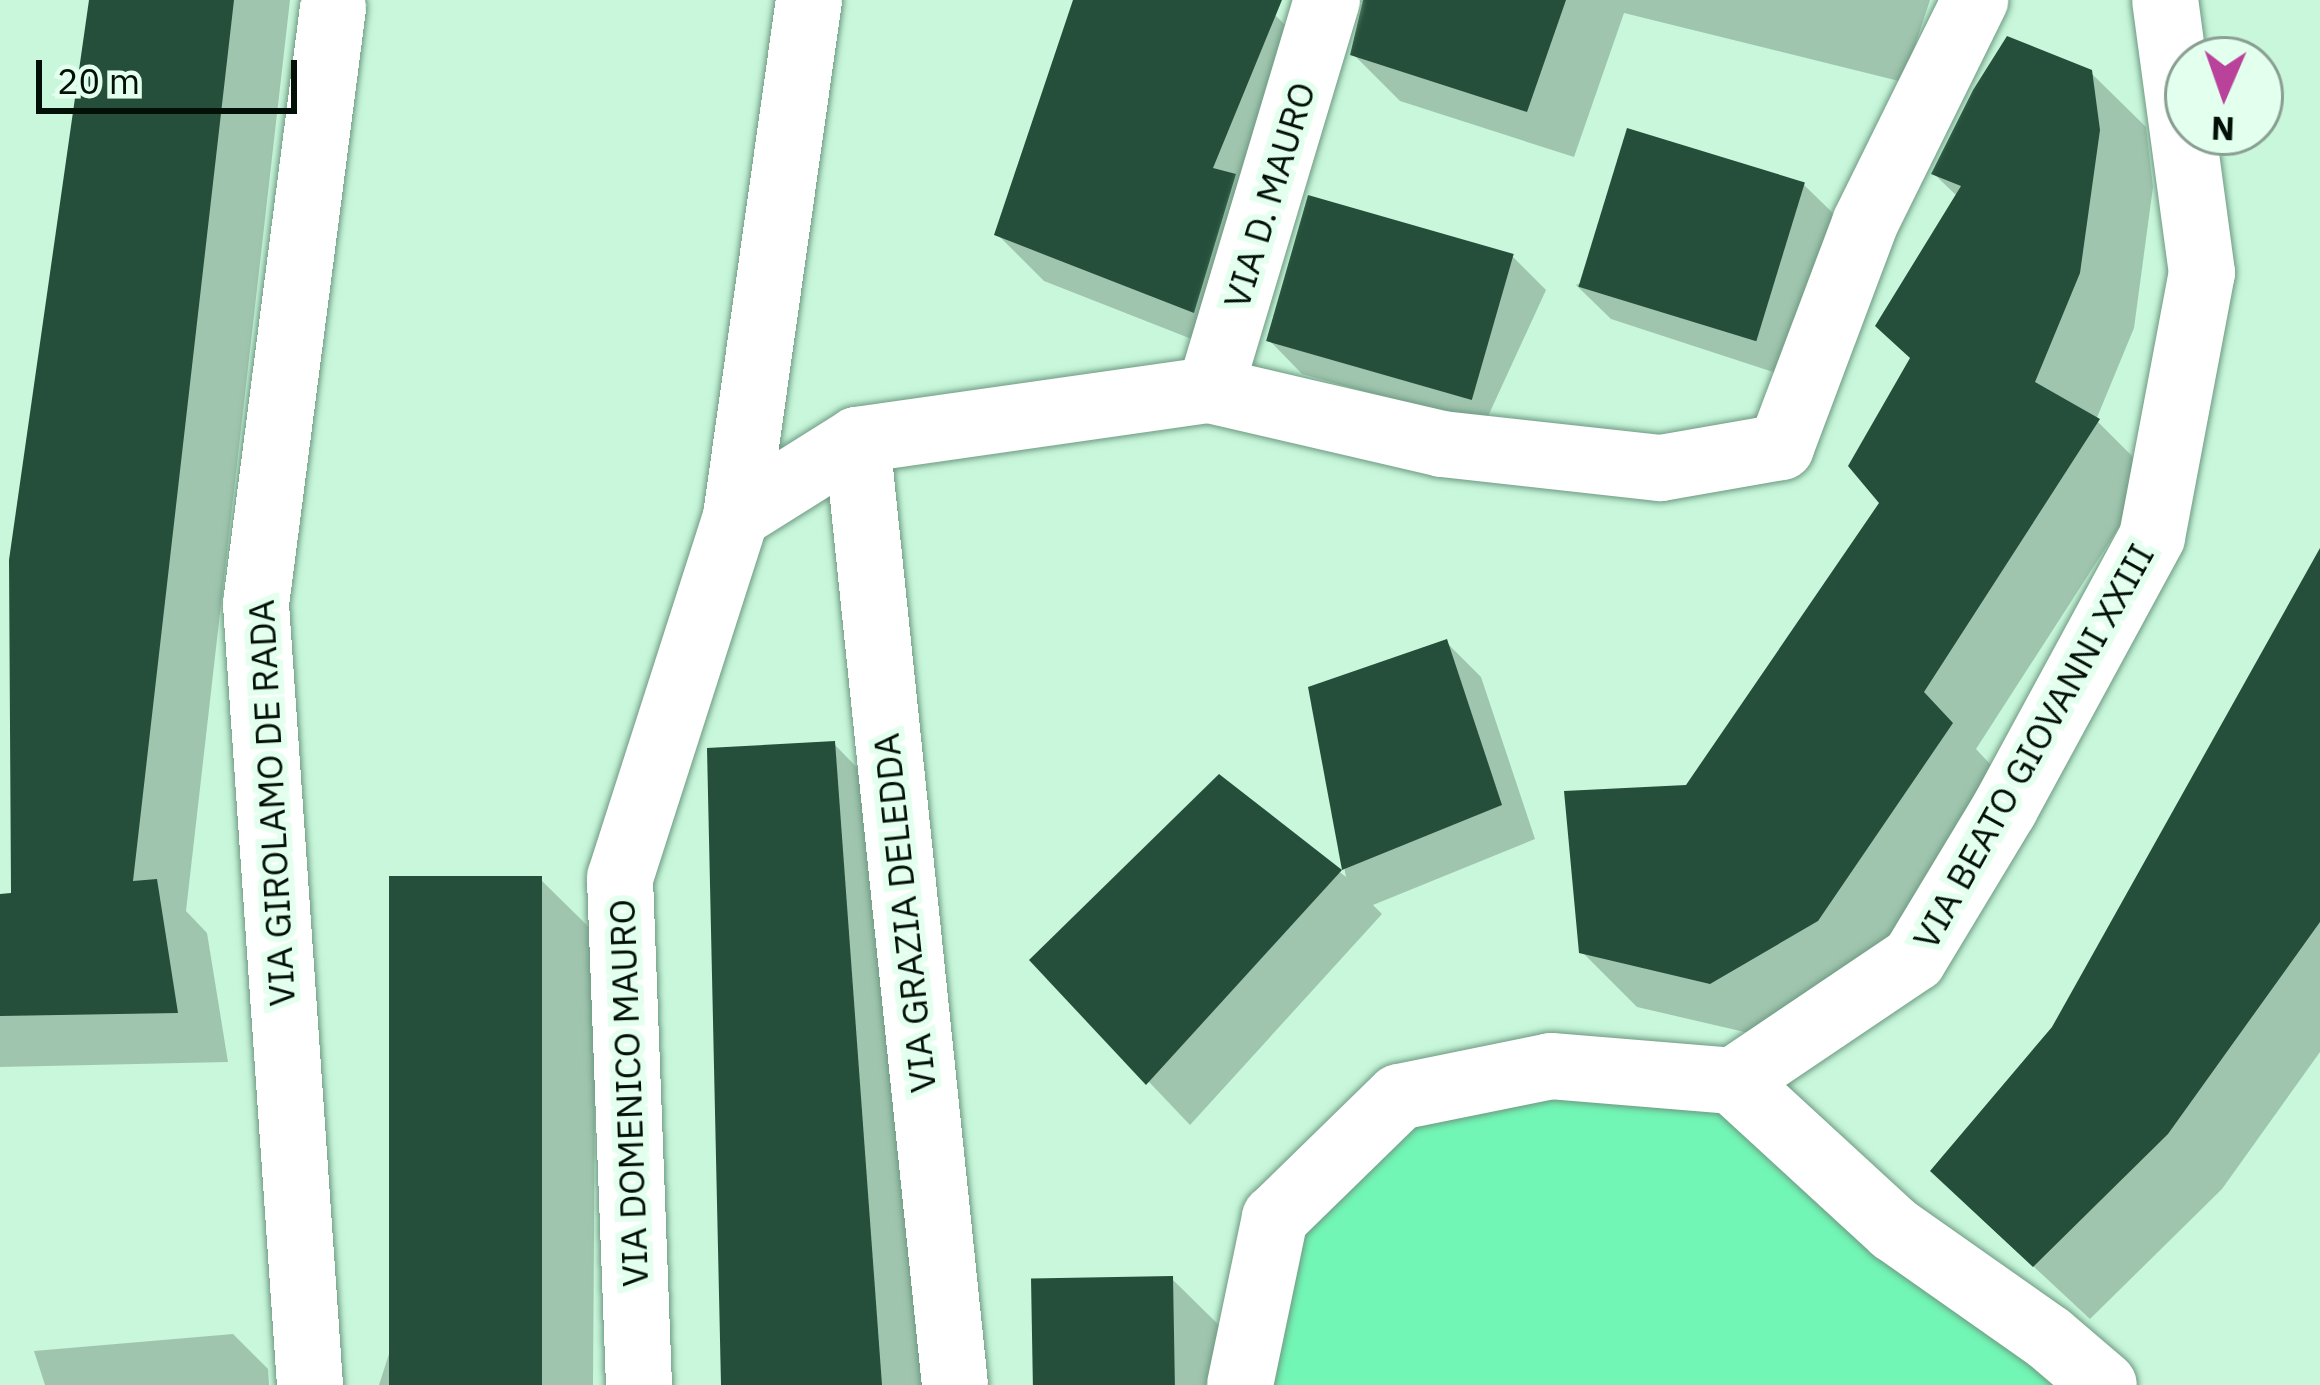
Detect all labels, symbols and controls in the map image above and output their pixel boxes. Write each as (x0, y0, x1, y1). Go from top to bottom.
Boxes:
scale bar (42, 36, 303, 110)
north arrow (2164, 36, 2284, 156)
text: 20 m (57, 57, 140, 104)
street label: VIA D. MAURO (1214, 77, 1324, 313)
text: N (2210, 108, 2236, 151)
street label: VIA BEATO GIOVANNI XXIII (1904, 536, 2162, 956)
street label: VIA GIROLAMO DE RADA (239, 599, 303, 1007)
street label: VIA GRAZIA DELEDDA (864, 731, 944, 1095)
street label: VIA DOMENICO MAURO (600, 898, 656, 1288)

